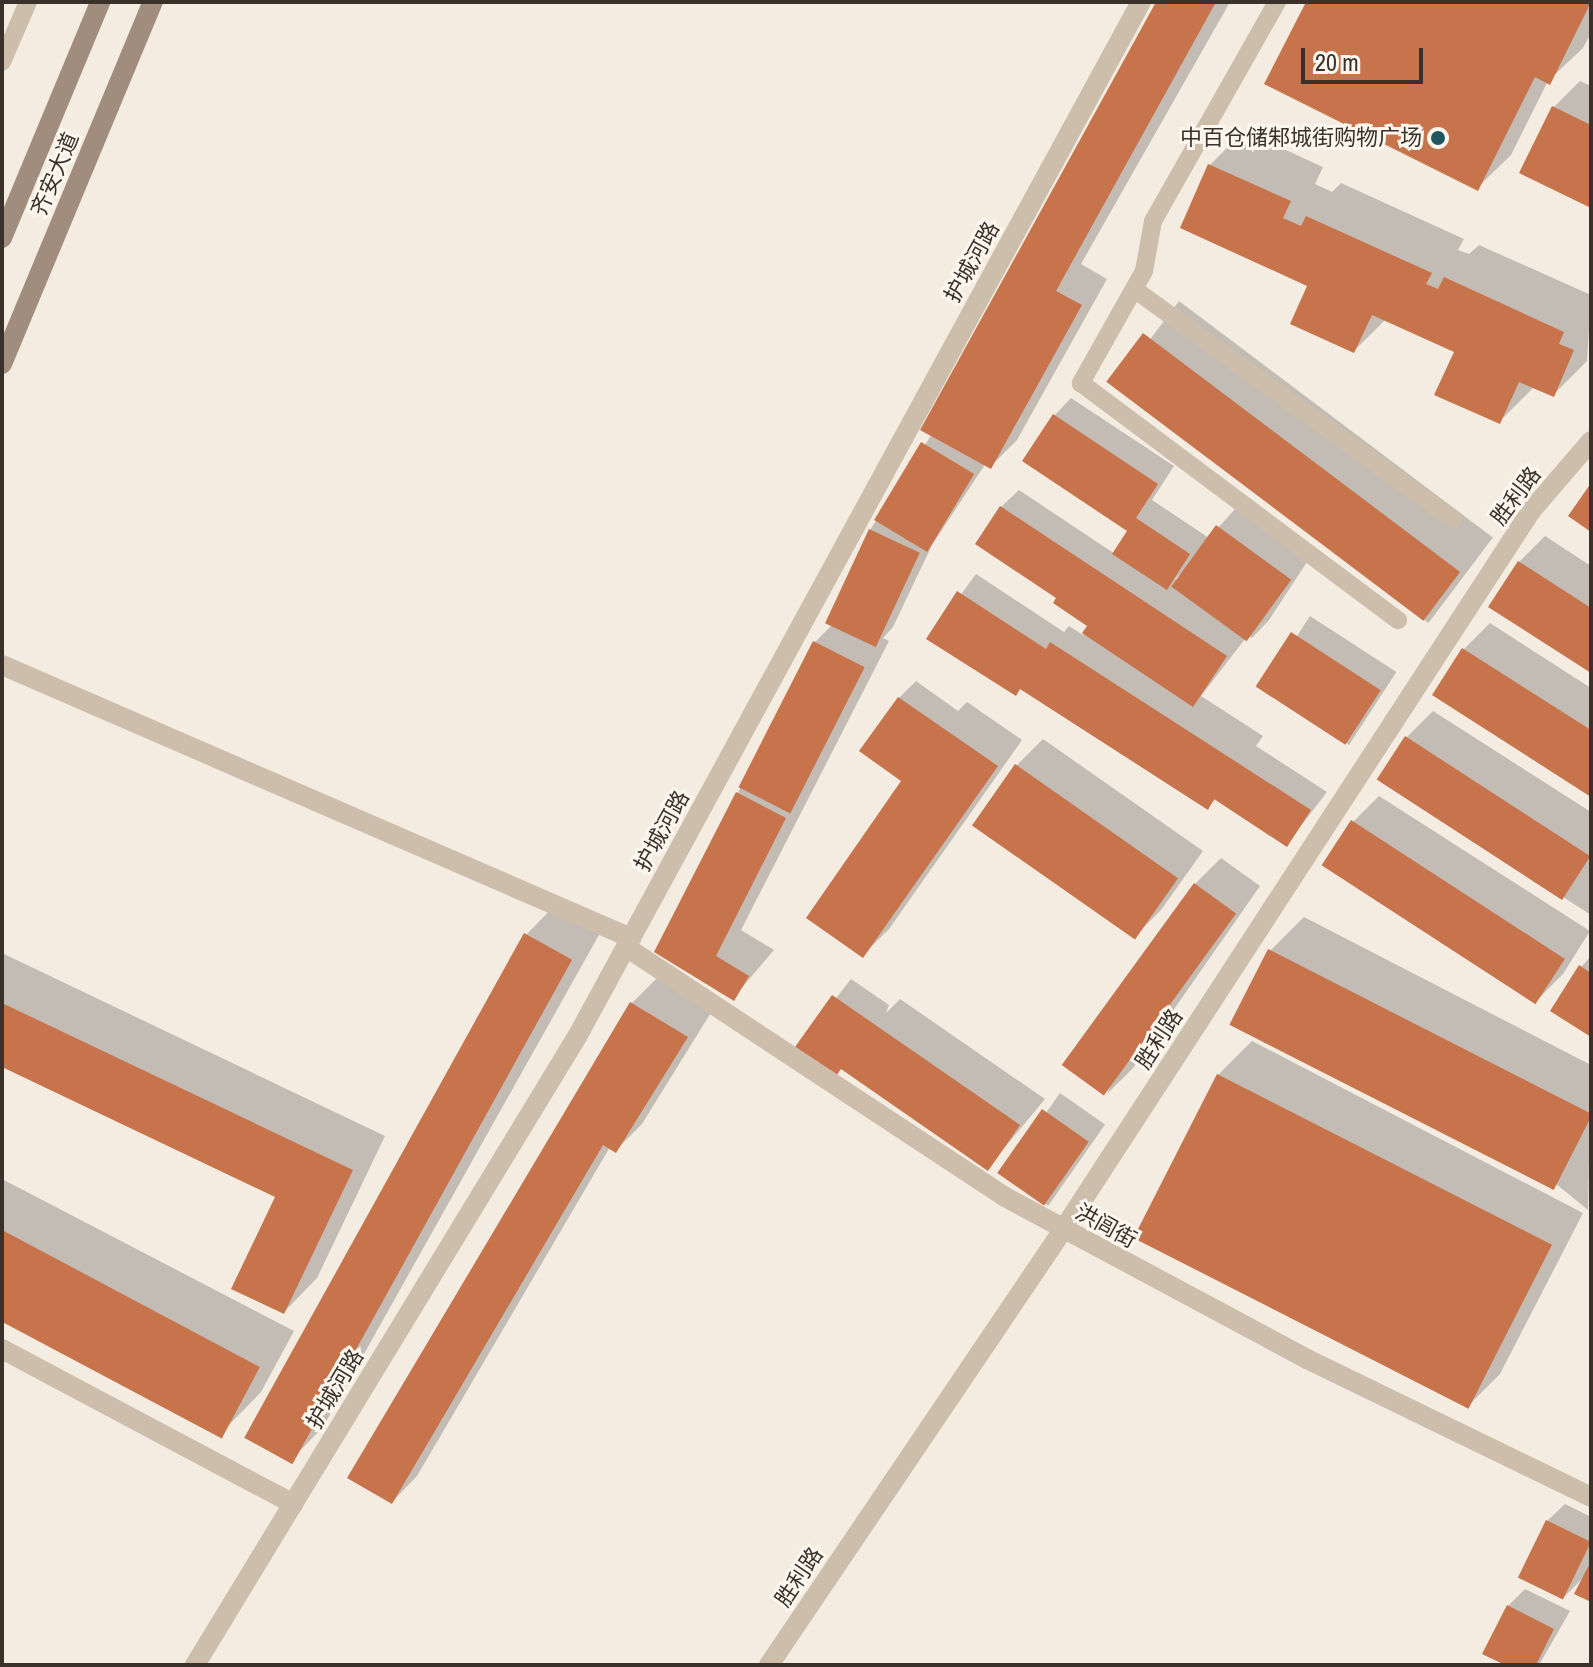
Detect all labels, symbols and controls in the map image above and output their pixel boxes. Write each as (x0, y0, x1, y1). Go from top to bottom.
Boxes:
scale bar (1305, 32, 1427, 82)
text: 20 m (1315, 46, 1359, 78)
place label: 中百仓储邾城街购物广场 (1180, 125, 1422, 151)
street label: 齐安大道 (26, 128, 84, 220)
marker: 中百仓储邾城街购物广场 (1429, 129, 1447, 147)
street label: 护城河路 (939, 217, 1005, 307)
street label: 胜利路 (1486, 462, 1546, 530)
street label: 护城河路 (629, 786, 695, 876)
street label: 胜利路 (1130, 1004, 1188, 1074)
street label: 洪闾街 (1071, 1198, 1141, 1254)
street label: 护城河路 (301, 1344, 369, 1434)
street label: 胜利路 (770, 1542, 828, 1612)

